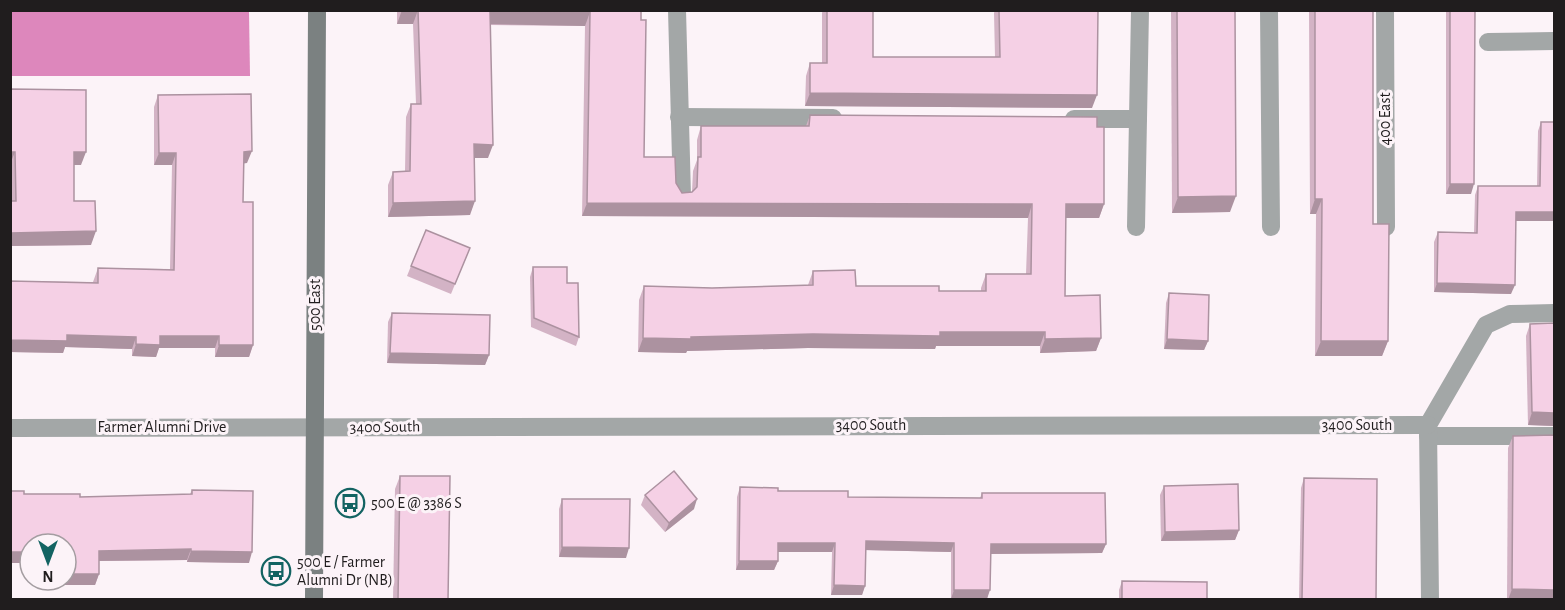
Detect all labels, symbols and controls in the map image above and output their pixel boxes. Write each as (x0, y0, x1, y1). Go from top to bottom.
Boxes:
street label: 400 East (1377, 92, 1393, 146)
street label: 500 East (307, 279, 323, 331)
street label: 3400 South (836, 417, 906, 433)
street label: 3400 South (1322, 417, 1392, 433)
street label: 3400 South (350, 418, 420, 436)
street label: Farmer Alumni Drive (98, 419, 226, 435)
bus stop icon: 500 E @ 3386 S (334, 487, 366, 519)
place label: 500 E @ 3386 S (371, 495, 462, 511)
north arrow (18, 532, 78, 592)
place label: 500 E / Farmer Alumni Dr (NB) (297, 554, 393, 588)
bus stop icon: 500 E / Farmer Alumni Dr (NB) (260, 555, 292, 587)
text: N (42, 568, 54, 584)

